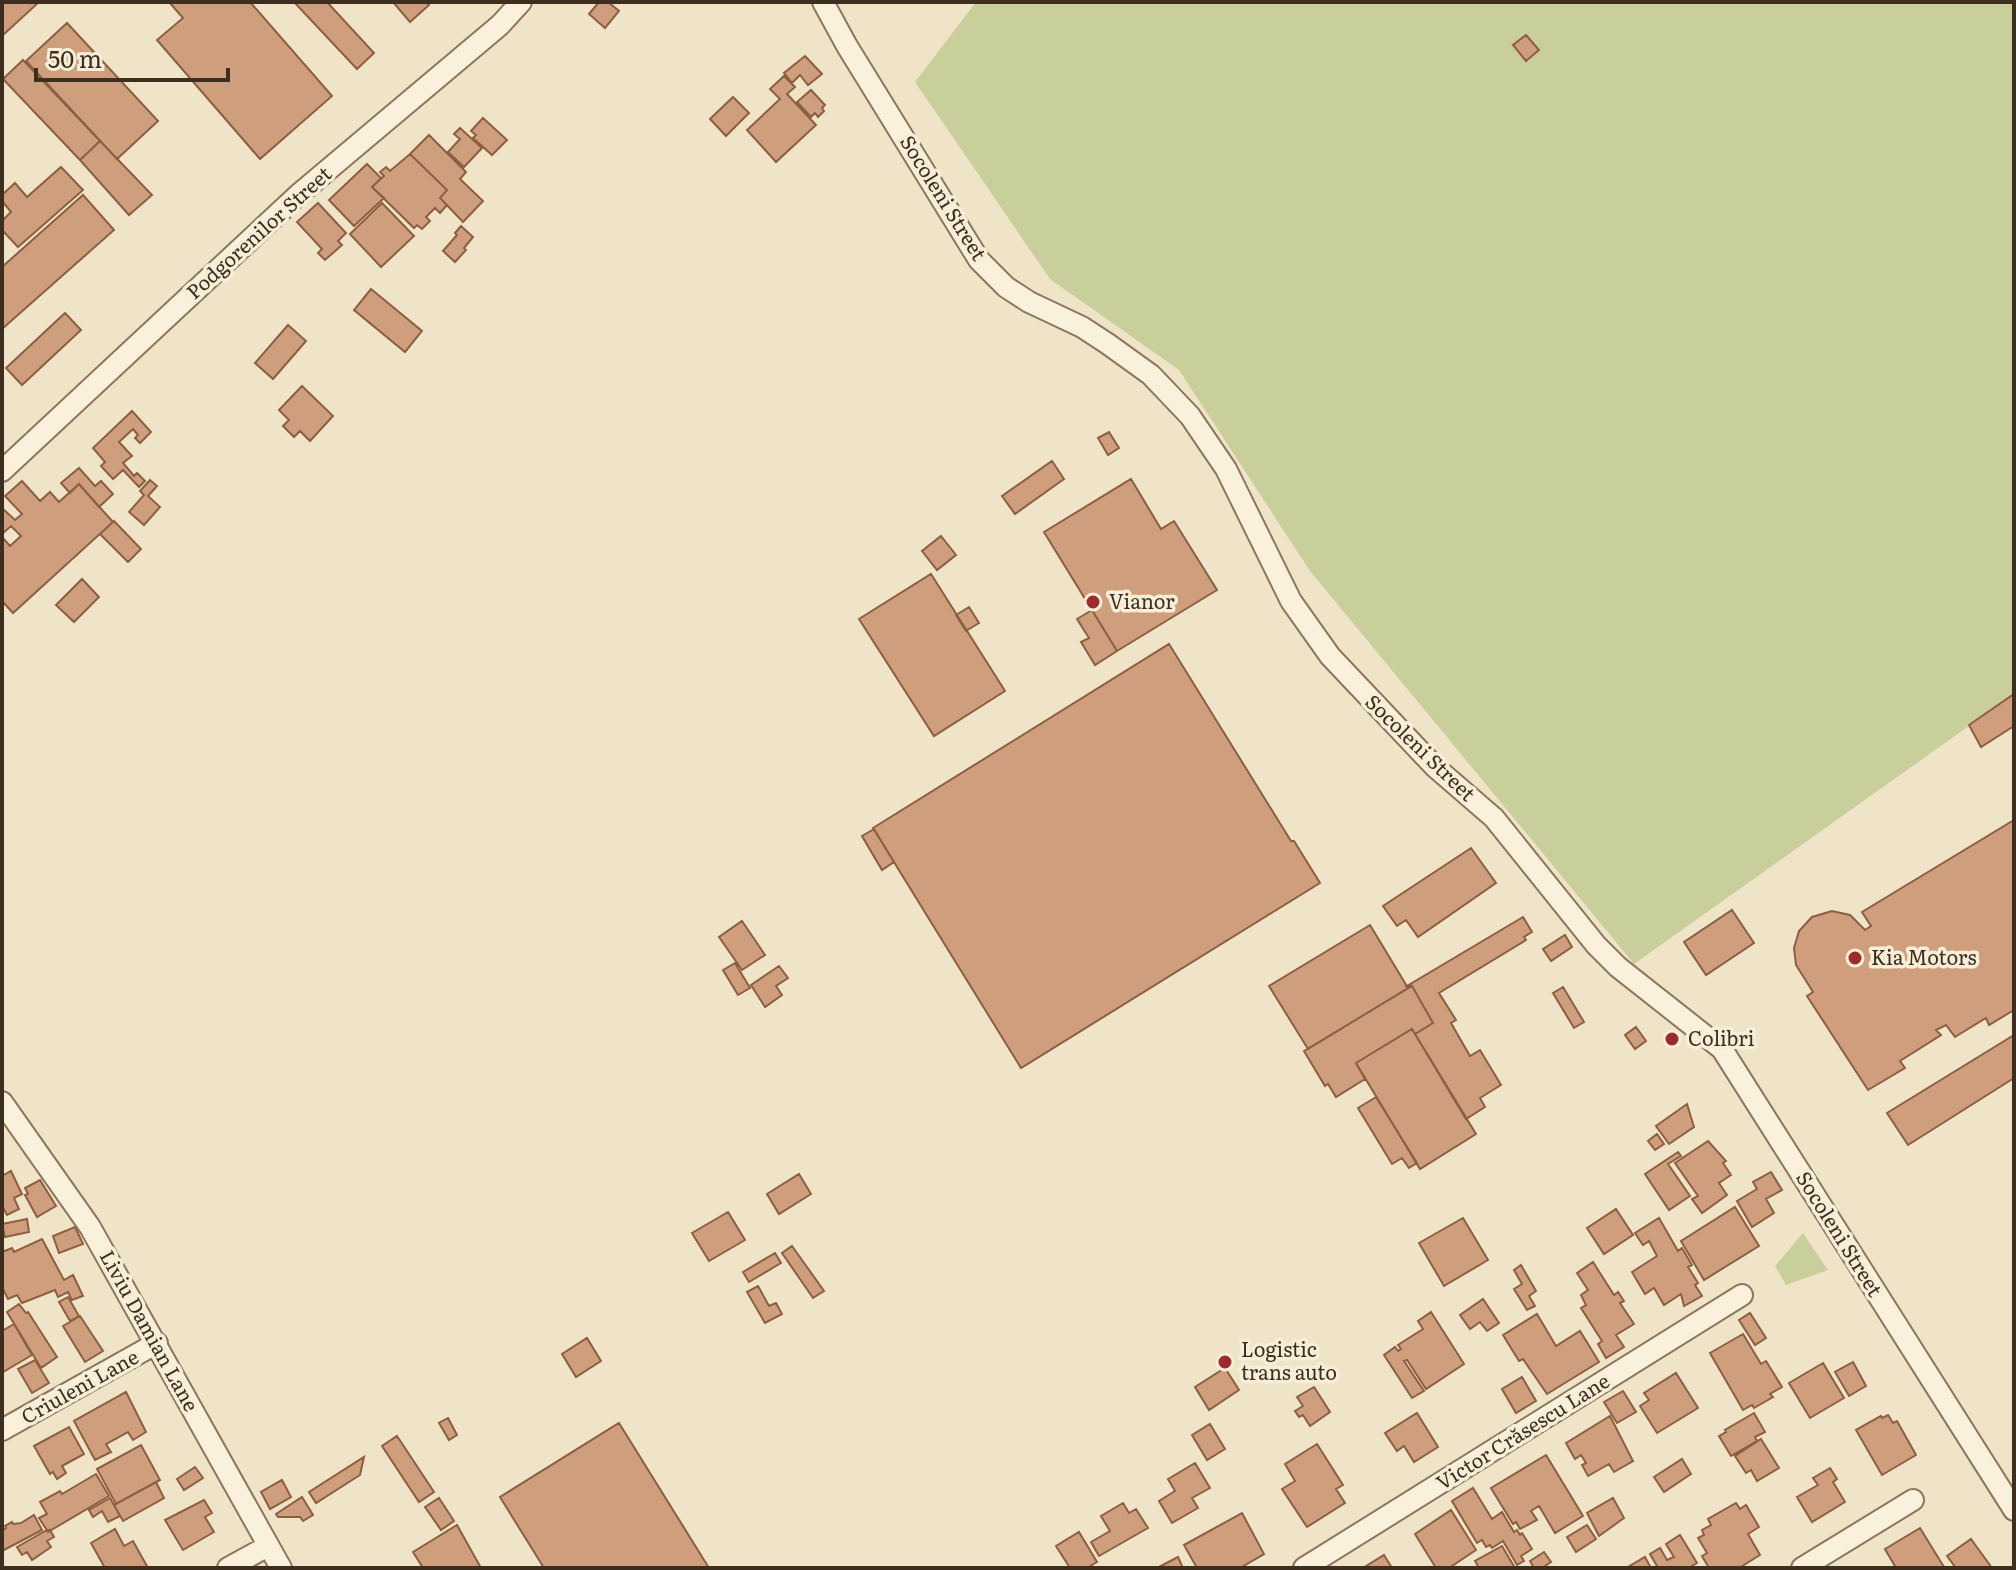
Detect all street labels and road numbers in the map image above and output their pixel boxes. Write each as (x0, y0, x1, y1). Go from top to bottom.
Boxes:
street label: Socoleni Street (894, 128, 995, 265)
street label: Podgorenilor Street (178, 158, 337, 305)
street label: Socoleni Street (1360, 686, 1483, 807)
street label: Socoleni Street (1790, 1164, 1891, 1301)
street label: Liviu Damian Lane (94, 1244, 208, 1416)
street label: Criuleni Lane (15, 1341, 143, 1430)
street label: Victor Crăsescu Lane (1429, 1365, 1615, 1496)

